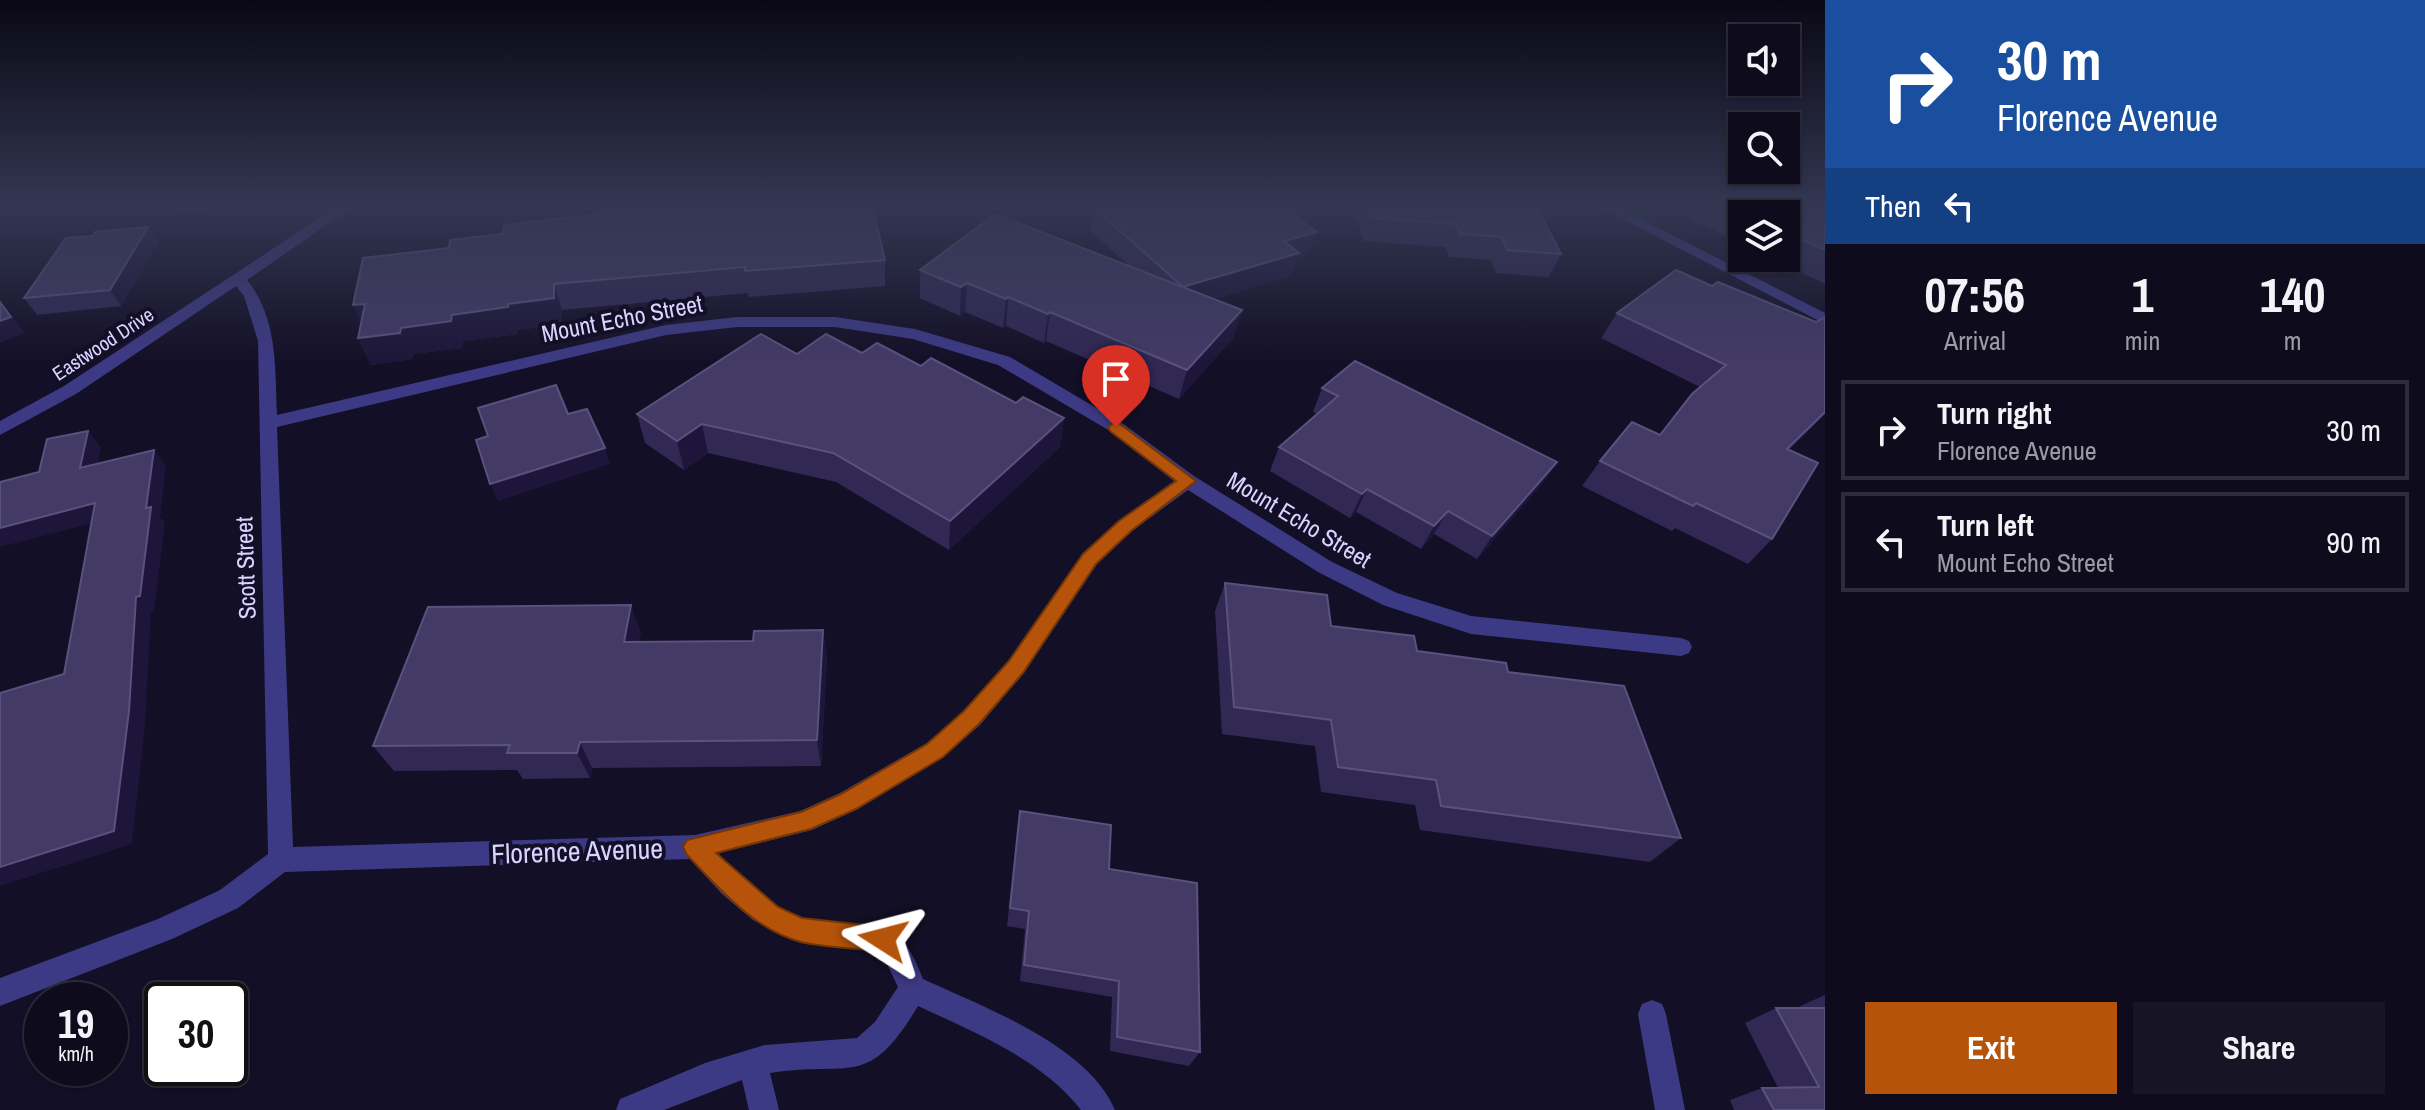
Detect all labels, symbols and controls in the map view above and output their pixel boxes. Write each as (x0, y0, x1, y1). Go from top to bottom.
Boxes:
text: 30 m (1997, 22, 2102, 97)
map controls (1728, 24, 1800, 272)
button: sound (1728, 24, 1800, 96)
icon: right (1865, 32, 1969, 136)
text: Florence Avenue (1997, 94, 2218, 142)
button: search (1728, 112, 1800, 184)
icon: left (1937, 184, 1981, 228)
text: Then (1865, 186, 1921, 226)
button: layers (1728, 200, 1800, 272)
text: 07:56 (1925, 262, 2025, 327)
text: 1 (2132, 262, 2153, 327)
text: 140 (2260, 262, 2325, 327)
street label: Mount Echo Street (539, 287, 705, 349)
street label: Eastwood Drive (47, 301, 159, 386)
text: Arrival (1944, 323, 2006, 358)
text: min (2125, 323, 2160, 358)
text: m (2284, 323, 2302, 358)
pin (1082, 345, 1150, 427)
icon: arrive (1094, 357, 1138, 401)
text: Turn right (1937, 393, 2051, 433)
icon: right (1869, 408, 1913, 452)
text: 30 m (2326, 410, 2381, 450)
text: Florence Avenue (1937, 433, 2097, 468)
street label: Mount Echo Street (1221, 463, 1378, 575)
text: Turn left (1937, 505, 2034, 545)
street label: Scott Street (227, 516, 263, 620)
icon: left (1869, 520, 1913, 564)
text: 90 m (2326, 522, 2381, 562)
text: Mount Echo Street (1937, 545, 2114, 580)
street label: Florence Avenue (490, 829, 664, 873)
position arrow (841, 897, 925, 981)
speed limit sign: 30 (144, 982, 248, 1086)
text: 19 (58, 997, 94, 1050)
button: Exit (1865, 1002, 2117, 1094)
button: Share (2133, 1002, 2385, 1094)
text: km/h (58, 1040, 94, 1067)

